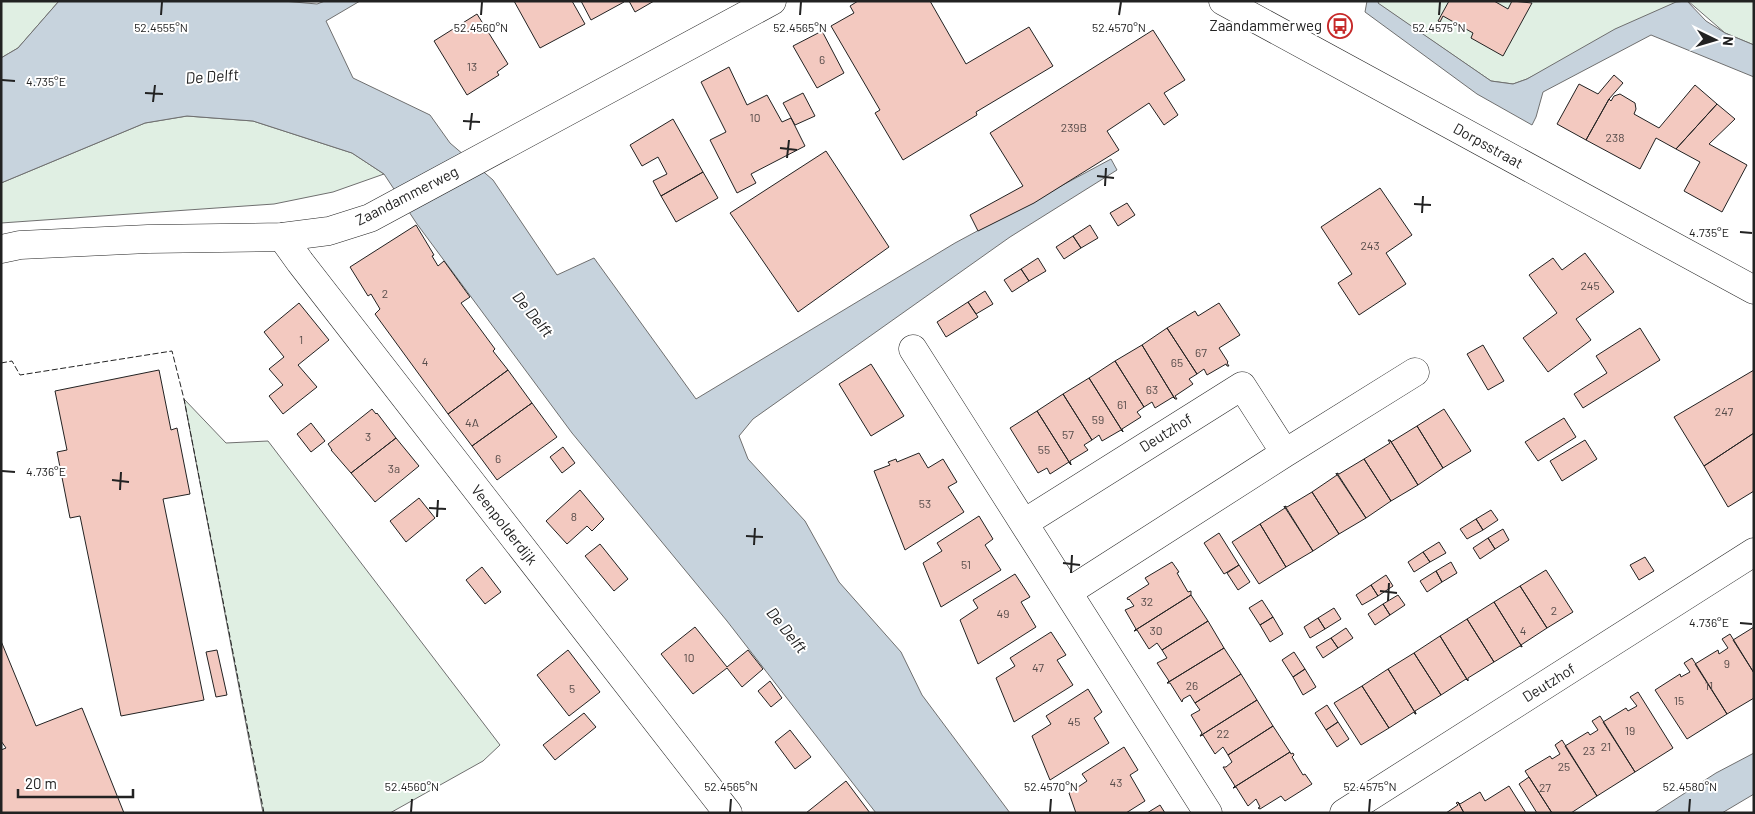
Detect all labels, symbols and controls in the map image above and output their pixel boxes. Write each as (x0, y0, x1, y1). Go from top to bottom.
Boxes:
bus stop icon: Zaandammerweg (1327, 13, 1353, 39)
north arrow (1690, 15, 1740, 65)
place label: Zaandammerweg (1209, 16, 1322, 34)
text: 52.4555°N (134, 20, 188, 34)
text: 52.4560°N (454, 20, 508, 34)
text: 52.4565°N (773, 20, 827, 34)
text: 52.4570°N (1092, 20, 1146, 34)
text: 52.4575°N (1412, 20, 1466, 34)
text: N (1720, 36, 1737, 47)
house number: 6 (819, 52, 825, 66)
house number: 13 (467, 59, 477, 73)
water label: De Delft (185, 64, 240, 87)
text: 4.735°E (26, 74, 66, 88)
house number: 10 (750, 110, 760, 124)
street label: Dorpsstraat (1450, 119, 1527, 172)
house number: 239B (1061, 120, 1087, 134)
house number: 238 (1606, 130, 1624, 144)
street label: Zaandammerweg (352, 162, 461, 229)
text: 4.735°E (1689, 225, 1729, 239)
house number: 243 (1360, 238, 1380, 252)
house number: 245 (1580, 278, 1600, 292)
house number: 2 (382, 286, 388, 300)
water label: De Delft (509, 287, 558, 341)
house number: 1 (299, 332, 303, 346)
house number: 67 (1195, 345, 1207, 359)
house number: 4 (422, 354, 428, 368)
house number: 65 (1171, 355, 1183, 369)
house number: 63 (1146, 382, 1158, 396)
house number: 61 (1117, 397, 1127, 411)
house number: 247 (1715, 404, 1733, 418)
street label: Deutzhof (1136, 409, 1195, 455)
house number: 59 (1092, 412, 1104, 426)
house number: 4A (465, 415, 479, 429)
house number: 57 (1062, 427, 1074, 441)
house number: 3 (365, 429, 371, 443)
house number: 55 (1038, 442, 1050, 456)
house number: 6 (495, 451, 501, 465)
house number: 3a (388, 461, 400, 475)
text: 4.736°E (26, 464, 66, 478)
street label: Veenpolderdijk (468, 481, 542, 568)
house number: 53 (919, 496, 931, 510)
house number: 8 (571, 509, 577, 523)
house number: 51 (961, 557, 971, 571)
house number: 32 (1141, 594, 1153, 608)
water label: De Delft (763, 603, 812, 657)
house number: 2 (1551, 603, 1557, 617)
house number: 49 (997, 606, 1009, 620)
text: 4.736°E (1689, 615, 1729, 629)
house number: 30 (1150, 623, 1162, 637)
house number: 4 (1520, 623, 1526, 637)
house number: 10 (684, 650, 694, 664)
house number: 9 (1724, 656, 1730, 670)
street label: Deutzhof (1519, 659, 1578, 705)
house number: 47 (1032, 660, 1044, 674)
house number: 26 (1186, 678, 1198, 692)
house number: 11 (1705, 678, 1713, 692)
house number: 5 (569, 681, 575, 695)
house number: 15 (1674, 693, 1684, 707)
house number: 45 (1068, 714, 1080, 728)
house number: 19 (1625, 723, 1635, 737)
house number: 22 (1217, 726, 1229, 740)
house number: 21 (1601, 739, 1611, 753)
house number: 23 (1583, 743, 1595, 757)
house number: 25 (1558, 759, 1570, 773)
scale bar (18, 766, 132, 798)
text: 20 m (25, 774, 57, 792)
house number: 43 (1110, 775, 1122, 789)
text: 52.4560°N (385, 779, 439, 793)
text: 52.4565°N (704, 779, 758, 793)
text: 52.4570°N (1024, 779, 1078, 793)
text: 52.4575°N (1343, 779, 1397, 793)
text: 52.4580°N (1663, 779, 1717, 793)
house number: 27 (1539, 780, 1551, 794)

